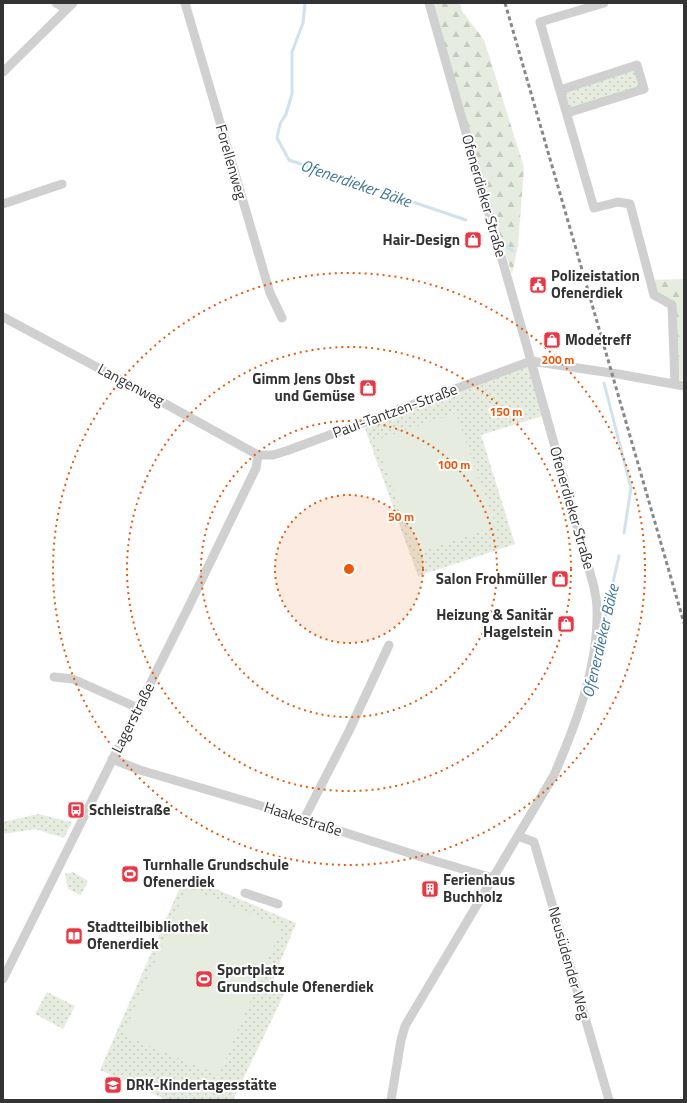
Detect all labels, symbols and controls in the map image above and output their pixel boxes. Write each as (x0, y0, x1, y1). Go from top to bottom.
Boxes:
street label: Forellenweg (210, 122, 253, 202)
street label: Ofenerdieker Straße (456, 132, 513, 260)
water label: Ofenerdieker Bäke (297, 153, 416, 214)
place label: Hair-Design (383, 228, 460, 251)
shop icon: Hair-Design (463, 230, 483, 250)
place label: Polizeistation Ofenerdiek (551, 264, 640, 304)
public building icon: Polizeistation Ofenerdiek (528, 275, 548, 295)
place label: Modetreff (565, 328, 632, 351)
shop icon: Modetreff (542, 330, 562, 350)
text: 200 m (542, 350, 574, 369)
street label: Langenweg (94, 357, 169, 412)
place label: Gimm Jens Obst und Gemüse (252, 367, 356, 407)
street label: Paul-Tantzen-Straße (329, 377, 461, 444)
shop icon: Gimm Jens Obst und Gemüse (358, 378, 378, 398)
text: 150 m (490, 402, 522, 421)
street label: Ofenerdieker Straße (544, 444, 601, 572)
text: 100 m (438, 455, 470, 474)
text: 50 m (388, 507, 414, 526)
centre of rings (342, 562, 356, 576)
place label: Salon Frohmüller (436, 567, 547, 590)
shop icon: Salon Frohmüller (550, 569, 570, 589)
water label: Ofenerdieker Bäke (575, 580, 625, 700)
place label: Heizung & Sanitär Hagelstein (436, 603, 553, 643)
shop icon: Heizung & Sanitär Hagelstein (556, 614, 576, 634)
street label: Lagerstraße (105, 679, 160, 757)
street label: Haakestraße (261, 795, 345, 842)
place label: Schleistraße (89, 798, 171, 821)
bus stop icon: Schleistraße (66, 800, 86, 820)
place label: Turnhalle Grundschule Ofenerdiek (143, 853, 289, 893)
sports icon: Turnhalle Grundschule Ofenerdiek (120, 864, 140, 884)
place label: Ferienhaus Buchholz (443, 868, 515, 908)
building icon: Ferienhaus Buchholz (420, 879, 440, 899)
street label: Neusüdender Weg (542, 904, 597, 1022)
place label: Stadtteilbibliothek Ofenerdiek (87, 915, 208, 955)
library icon: Stadtteilbibliothek Ofenerdiek (64, 926, 84, 946)
place label: Sportplatz Grundschule Ofenerdiek (217, 958, 374, 998)
sports icon: Sportplatz Grundschule Ofenerdiek (194, 969, 214, 989)
place label: DRK-Kindertagesstätte (126, 1073, 277, 1096)
school or university icon: DRK-Kindertagesstätte (103, 1075, 123, 1095)

